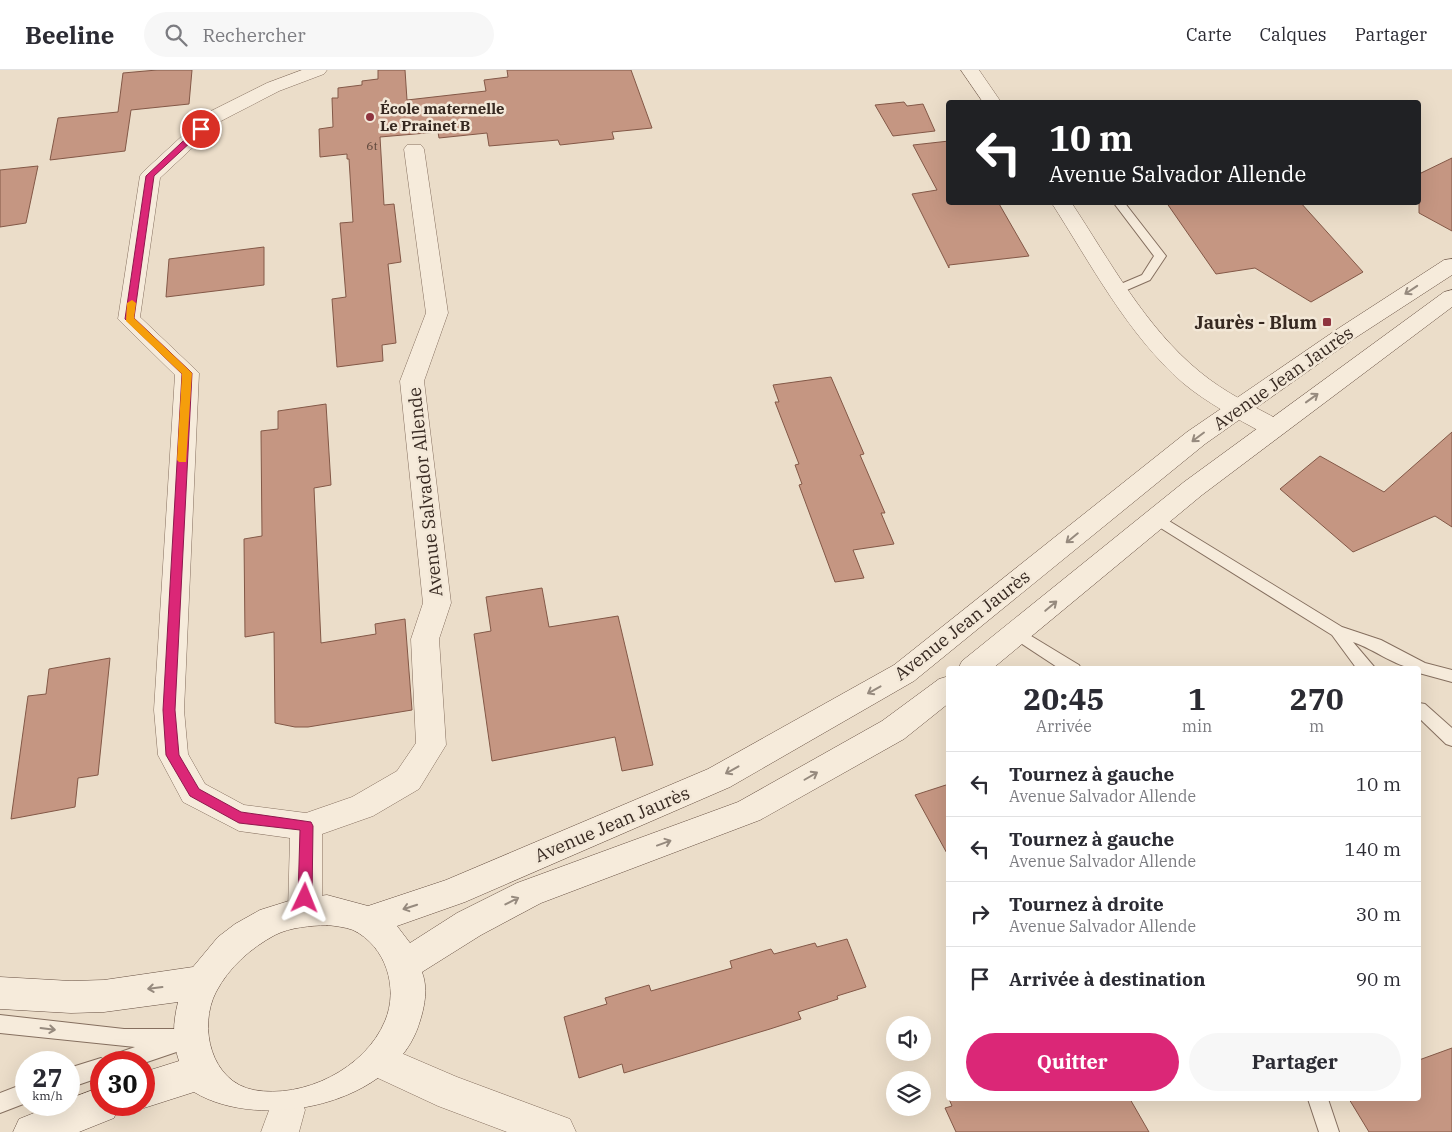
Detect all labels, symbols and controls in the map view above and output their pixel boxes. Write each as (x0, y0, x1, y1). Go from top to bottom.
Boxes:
search box (144, 12, 494, 57)
text: Beeline (25, 19, 114, 51)
icon: search (162, 21, 190, 49)
text: Rechercher (202, 23, 306, 47)
text: Carte (1186, 23, 1232, 46)
text: Calques (1260, 23, 1327, 46)
text: Partager (1355, 23, 1427, 46)
place label: École maternelle Le Prainet B (380, 99, 505, 135)
pin (180, 108, 222, 150)
marker: École maternelle Le Prainet B (364, 111, 376, 123)
icon: arrive (187, 115, 215, 143)
text: 10 m (1049, 115, 1133, 161)
icon: left (966, 120, 1031, 185)
house number: 6t (366, 138, 378, 153)
text: Avenue Salvador Allende (1049, 159, 1306, 188)
one-way arrow (1404, 285, 1418, 295)
place label: Jaurès - Blum (1195, 311, 1318, 334)
marker: Jaurès - Blum (1321, 316, 1333, 328)
street label: Avenue Jean Jaurès (1208, 321, 1358, 435)
street label: Avenue Salvador Allende (403, 386, 447, 598)
one-way arrow (1305, 393, 1318, 404)
one-way arrow (1192, 432, 1206, 442)
one-way arrow (1065, 533, 1078, 544)
street label: Avenue Jean Jaurès (889, 565, 1035, 685)
one-way arrow (1045, 600, 1058, 611)
text: 20:45 (1023, 679, 1104, 718)
text: 1 (1188, 679, 1206, 718)
text: 270 (1290, 679, 1344, 718)
one-way arrow (866, 685, 881, 695)
text: Arrivée (1036, 716, 1092, 736)
text: min (1182, 716, 1212, 736)
text: m (1309, 716, 1324, 736)
text: Tournez à gauche (1009, 762, 1174, 786)
one-way arrow (725, 766, 740, 775)
icon: left (966, 770, 994, 798)
one-way arrow (804, 771, 819, 781)
text: 10 m (1356, 772, 1401, 796)
street label: Avenue Jean Jaurès (531, 781, 693, 867)
text: Avenue Salvador Allende (1009, 786, 1196, 806)
text: Tournez à gauche (1009, 827, 1174, 851)
icon: left (966, 835, 994, 863)
text: 140 m (1344, 837, 1401, 861)
one-way arrow (655, 838, 671, 847)
text: Avenue Salvador Allende (1009, 851, 1196, 871)
position arrow (278, 871, 330, 923)
text: Tournez à droite (1009, 892, 1164, 916)
one-way arrow (504, 896, 519, 905)
icon: right (966, 900, 994, 928)
one-way arrow (402, 902, 418, 912)
text: 30 m (1356, 902, 1401, 926)
text: Avenue Salvador Allende (1009, 916, 1196, 936)
icon: arrive (966, 965, 994, 993)
text: Arrivée à destination (1009, 967, 1206, 991)
text: 90 m (1356, 967, 1401, 991)
one-way arrow (147, 983, 163, 993)
map controls (886, 1016, 931, 1116)
button: sound (886, 1016, 931, 1061)
one-way arrow (40, 1024, 56, 1034)
button: Quitter (966, 1033, 1179, 1091)
button: Partager (1189, 1033, 1401, 1091)
speed limit sign: 30 (90, 1051, 155, 1116)
text: 27 (32, 1061, 63, 1094)
button: layers (886, 1071, 931, 1116)
text: km/h (32, 1088, 63, 1103)

